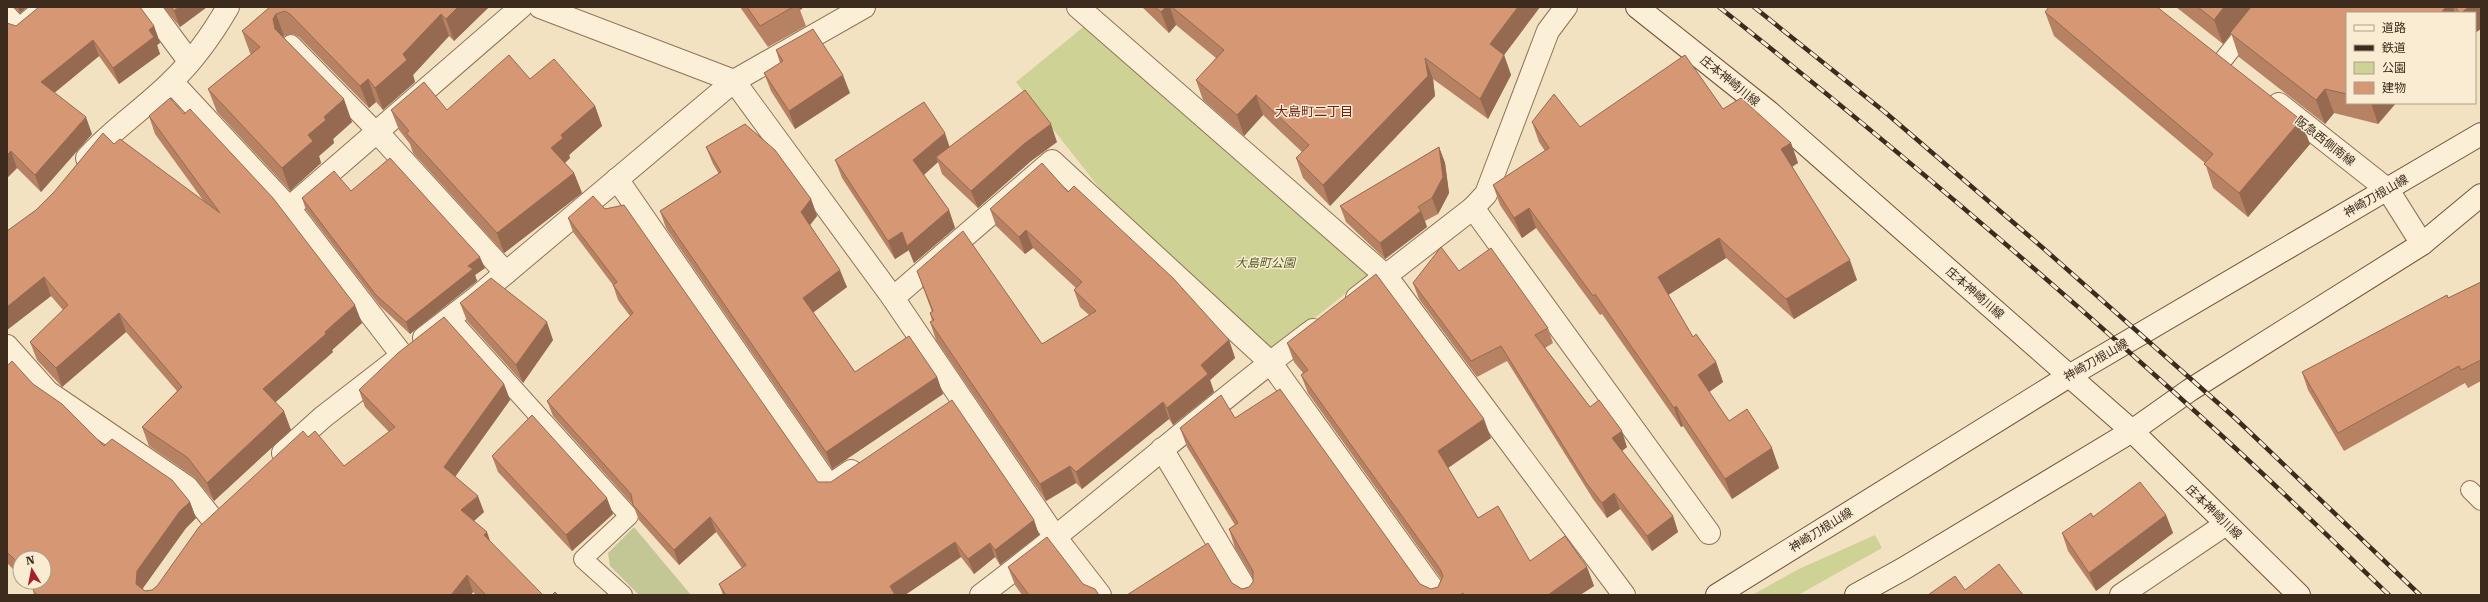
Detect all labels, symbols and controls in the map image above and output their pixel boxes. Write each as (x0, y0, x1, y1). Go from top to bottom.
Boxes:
legend (2346, 12, 2476, 104)
text: 道路 (2382, 21, 2406, 35)
text: 鉄道 (2382, 41, 2406, 55)
street label: 庄本神崎川線 (1698, 53, 1762, 109)
text: 公園 (2382, 61, 2406, 75)
text: 建物 (2382, 81, 2406, 95)
district label: 大島町二丁目 (1275, 104, 1353, 119)
street label: 阪急西側南線 (2292, 113, 2358, 169)
street label: 神崎刀根山線 (2341, 172, 2411, 220)
park label: 大島町公園 (1235, 256, 1297, 270)
street label: 庄本神崎川線 (1943, 264, 2007, 322)
street label: 神崎刀根山線 (2061, 336, 2131, 384)
street label: 庄本神崎川線 (2183, 482, 2245, 542)
street label: 神崎刀根山線 (1787, 505, 1855, 555)
north arrow (12, 550, 52, 590)
text: N (25, 553, 36, 568)

